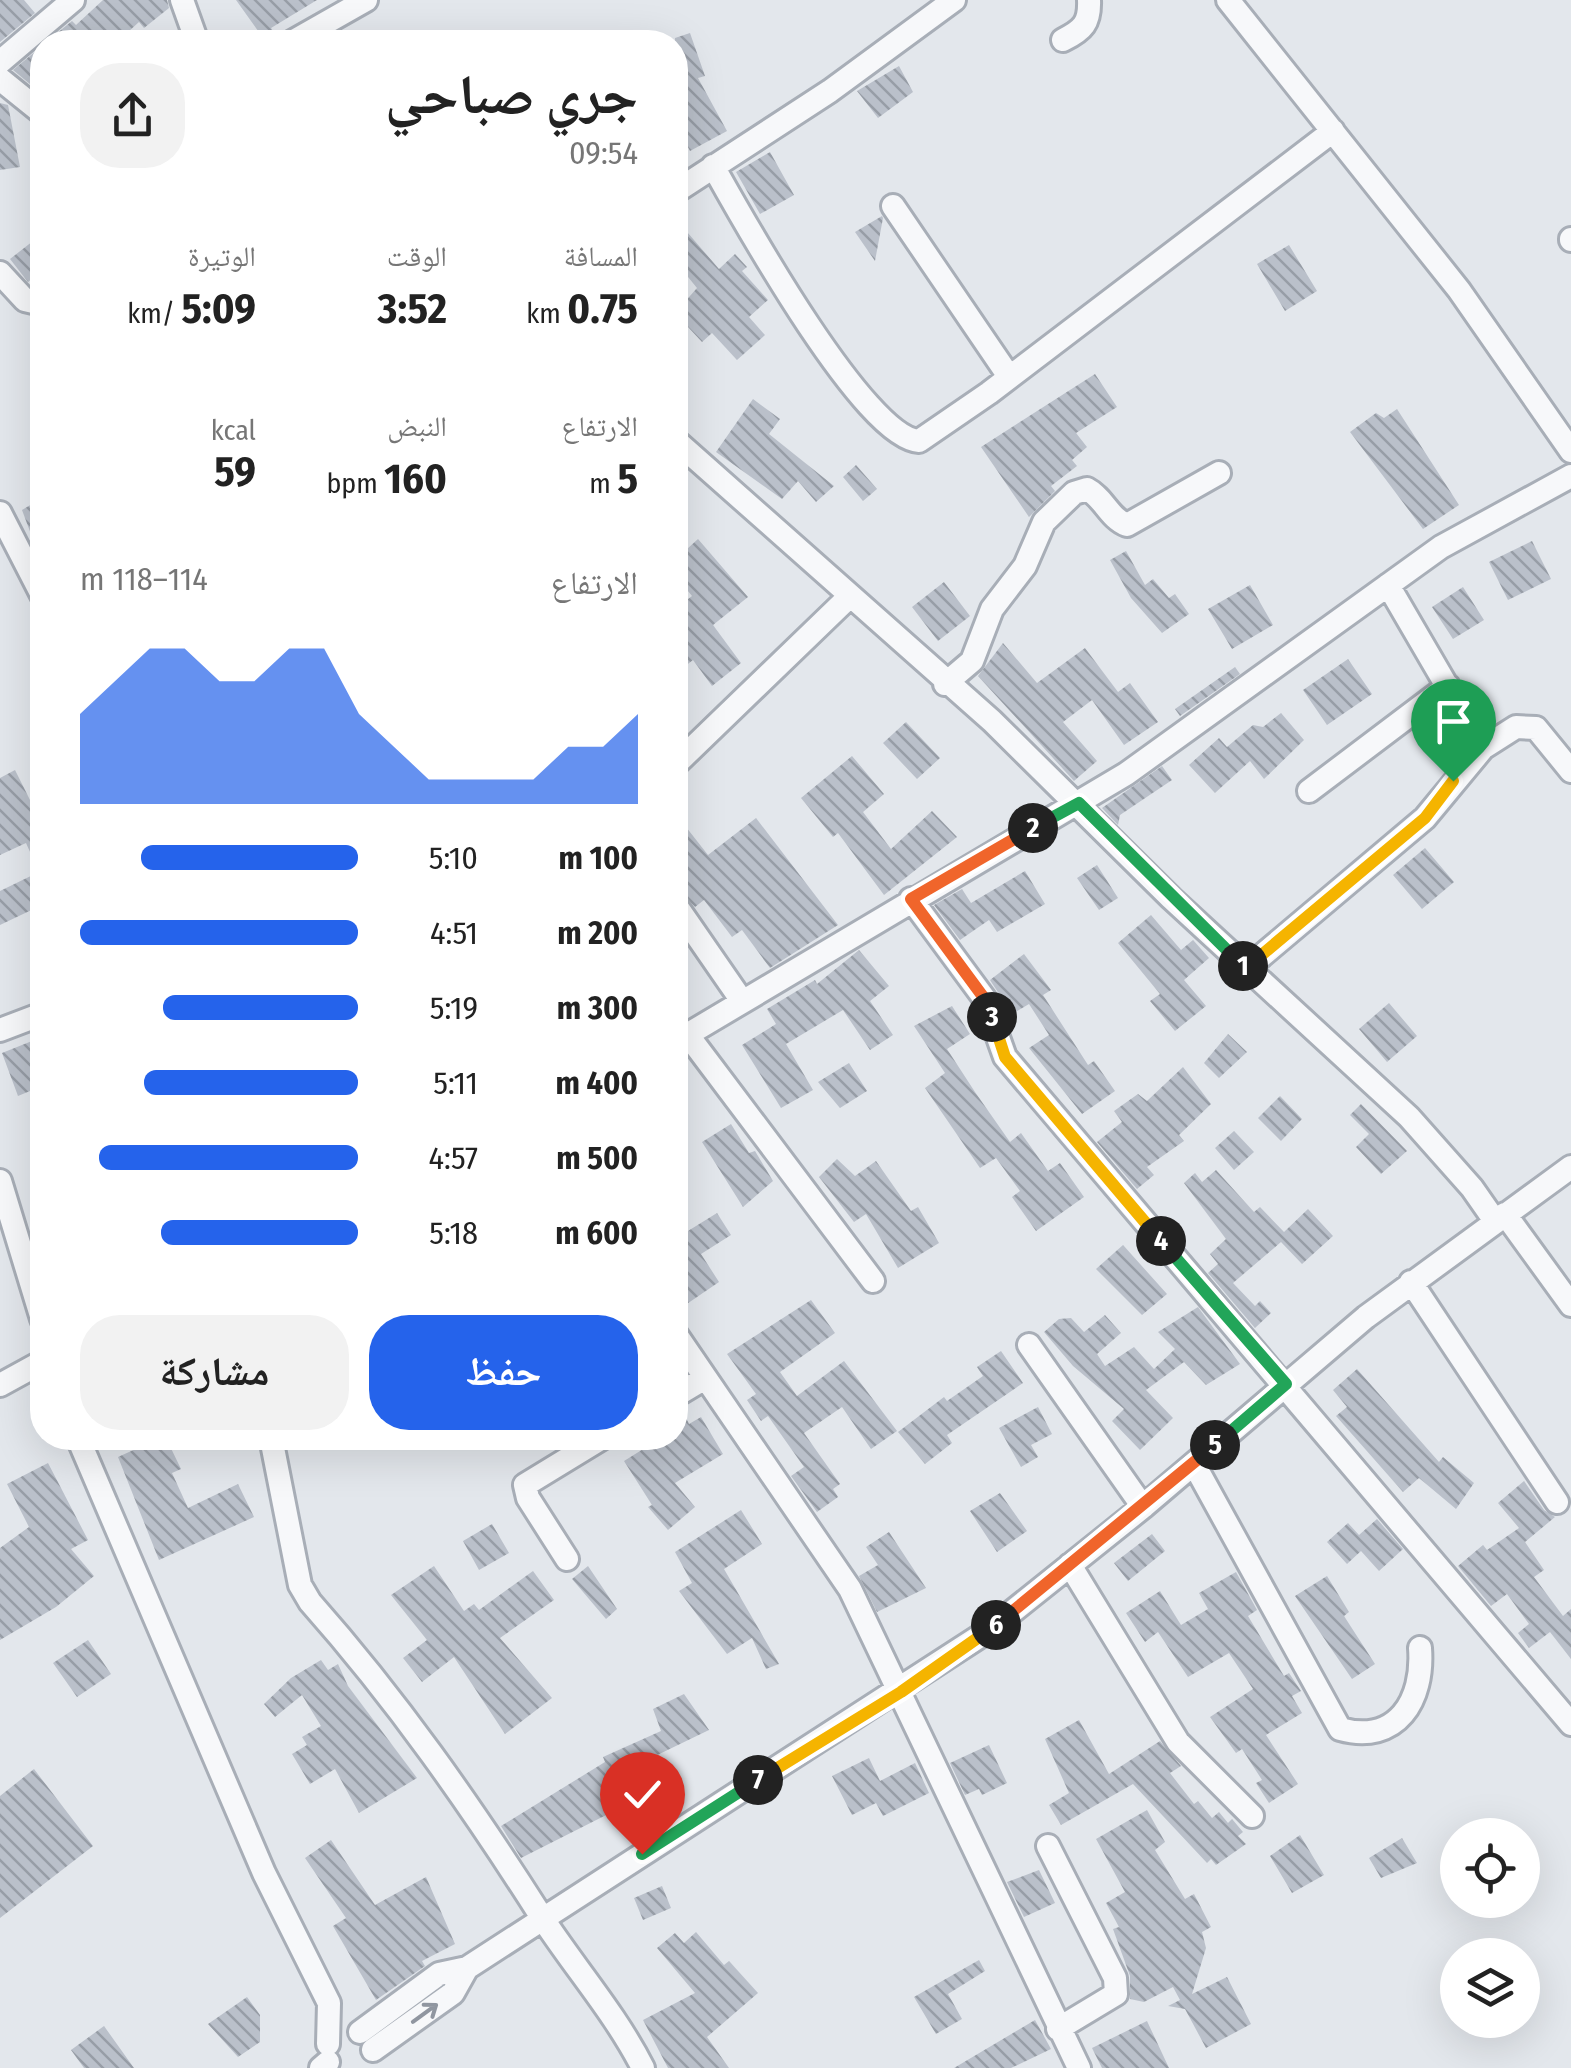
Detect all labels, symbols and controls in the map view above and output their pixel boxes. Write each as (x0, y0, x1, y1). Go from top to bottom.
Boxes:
button: share (80, 63, 185, 168)
text: جري صباحي (385, 63, 638, 129)
text: 09:54 (569, 134, 638, 172)
text: الوتيرة (188, 240, 256, 273)
text: الوقت (387, 240, 447, 273)
text: المسافة (564, 240, 638, 273)
text: 5:09 (181, 284, 256, 334)
text: 3:52 (378, 284, 447, 334)
text: 0.75 (567, 284, 638, 334)
text: /km (127, 297, 181, 330)
text: km (526, 297, 567, 330)
text: النبض (387, 410, 447, 443)
text: الارتفاع (562, 410, 638, 443)
text: kcal (211, 414, 256, 447)
text: 59 (214, 447, 256, 497)
text: 160 (384, 454, 447, 504)
text: 5 (617, 454, 638, 504)
text: bpm (326, 467, 384, 500)
text: m (589, 467, 617, 500)
text: 114–118 m (80, 560, 208, 598)
text: الارتفاع (551, 564, 638, 602)
pin (1411, 679, 1496, 782)
icon: arrive (1426, 694, 1481, 749)
pin: 2 (1008, 803, 1058, 853)
text: 2 (1027, 811, 1039, 844)
text: 5:10 (429, 839, 478, 877)
text: 100 m (558, 839, 638, 877)
text: 4:51 (430, 914, 478, 952)
text: 200 m (557, 914, 638, 952)
pin: 1 (1218, 941, 1268, 991)
text: 1 (1237, 949, 1249, 982)
text: 5:19 (430, 989, 478, 1027)
text: 300 m (557, 989, 638, 1027)
pin: 3 (967, 992, 1017, 1042)
text: 3 (985, 1000, 999, 1033)
text: 5:11 (433, 1064, 478, 1102)
text: 400 m (556, 1064, 638, 1102)
text: 4:57 (429, 1139, 478, 1177)
text: 500 m (556, 1139, 638, 1177)
text: 5:18 (429, 1214, 478, 1252)
text: 600 m (555, 1214, 638, 1252)
pin: 4 (1136, 1216, 1186, 1266)
text: 4 (1154, 1224, 1168, 1257)
button: مشاركة (80, 1315, 349, 1430)
button: حفظ (369, 1315, 638, 1430)
pin: 5 (1190, 1420, 1240, 1470)
text: 5 (1208, 1428, 1222, 1461)
pin: 6 (971, 1600, 1021, 1650)
text: 6 (989, 1608, 1003, 1641)
pin (600, 1752, 685, 1855)
pin: 7 (733, 1755, 783, 1805)
text: 7 (752, 1763, 764, 1796)
icon: check (615, 1767, 670, 1822)
map controls (1440, 1818, 1540, 2038)
button: locate (1440, 1818, 1540, 1918)
button: layers (1440, 1938, 1540, 2038)
one-way arrow (411, 2003, 438, 2024)

